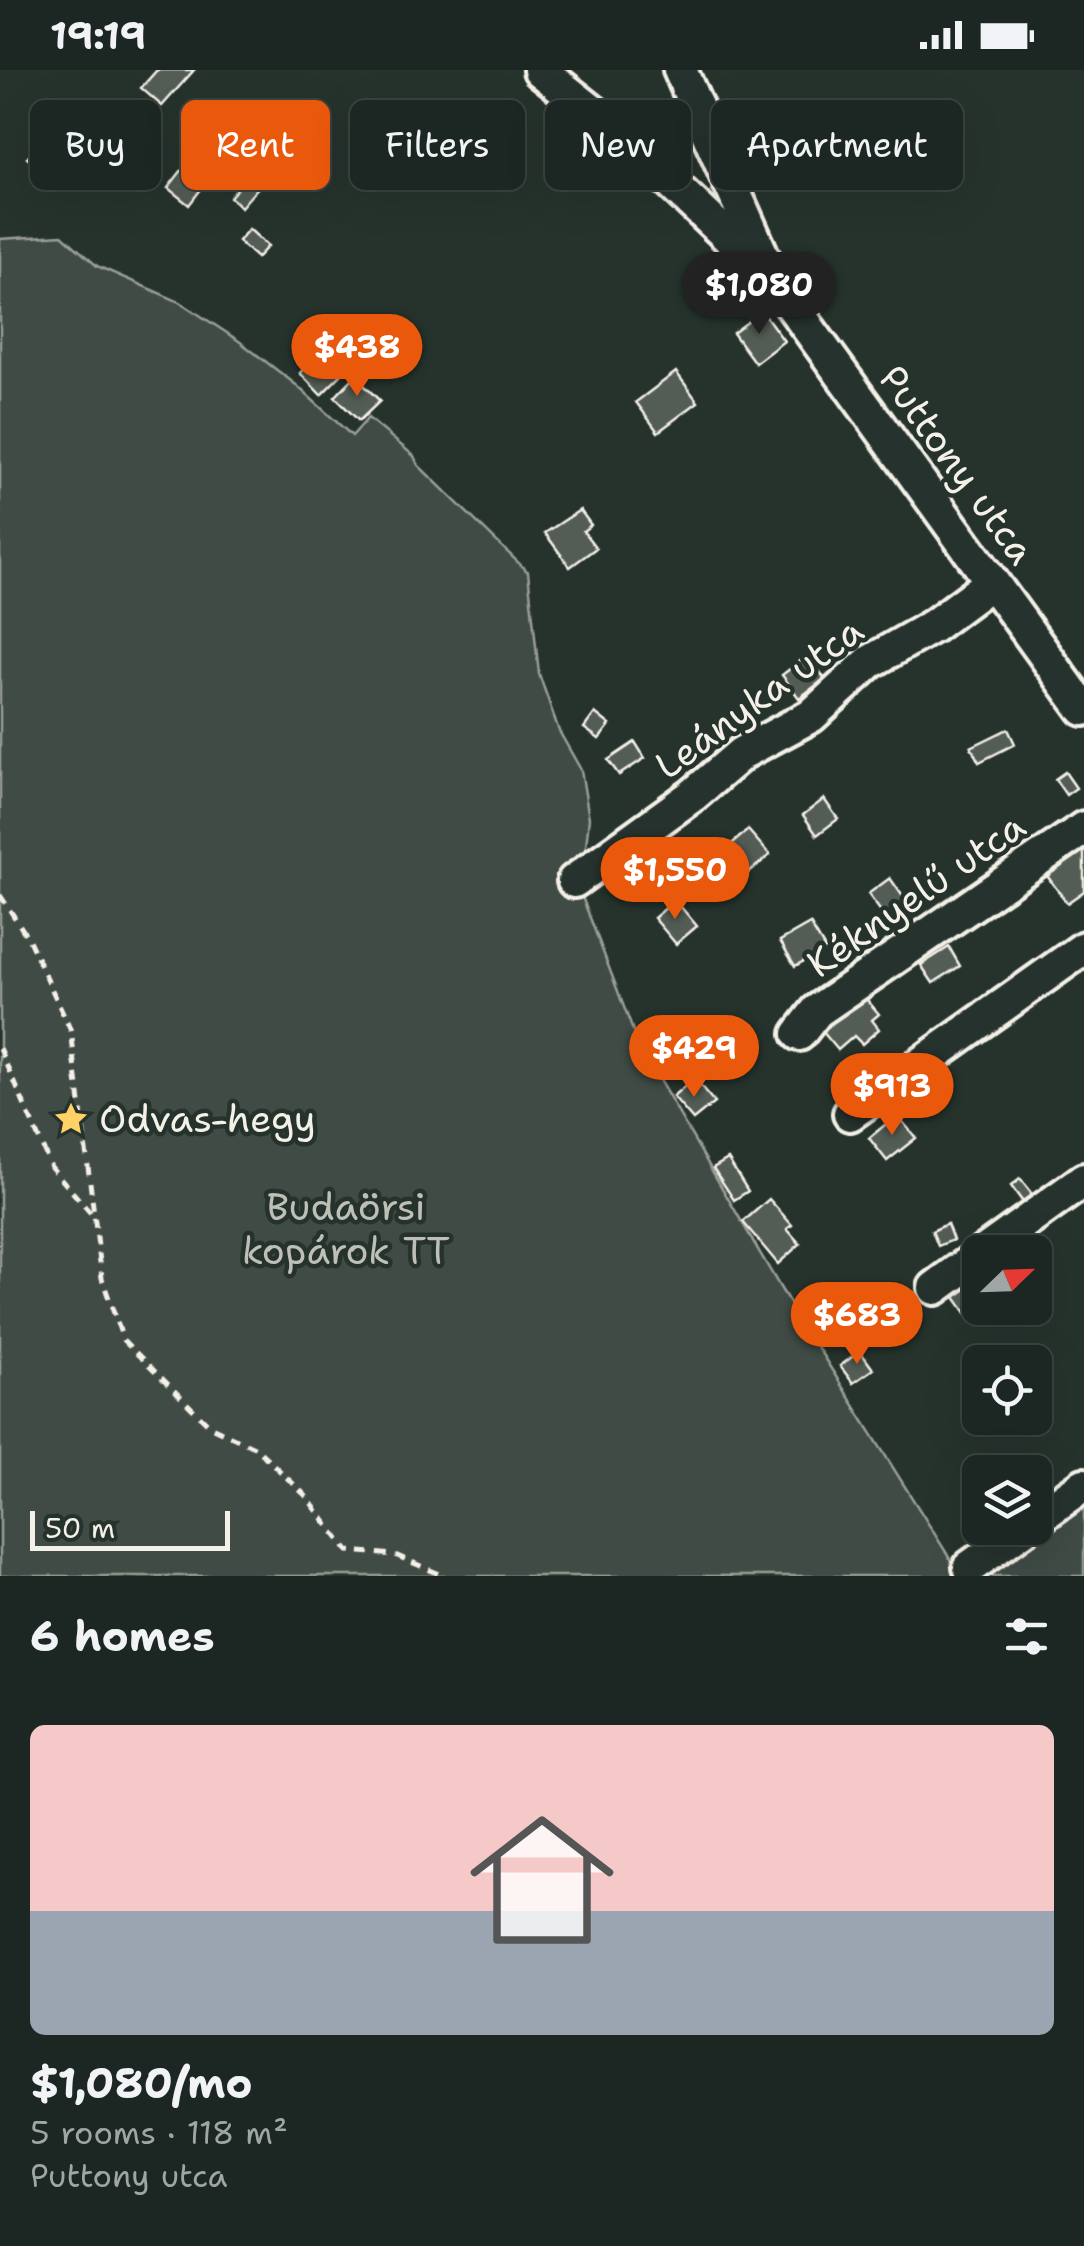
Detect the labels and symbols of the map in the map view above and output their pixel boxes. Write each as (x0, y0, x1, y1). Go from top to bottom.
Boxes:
pin: $1,080 (678, 252, 840, 337)
pin: $438 (298, 314, 416, 399)
street label: Puttony utca (868, 355, 1047, 575)
street label: Leányka utca (644, 604, 873, 791)
street label: Kéknyelű utca (796, 800, 1035, 989)
pin: $1,550 (594, 837, 756, 922)
pin: $429 (635, 1015, 753, 1100)
pin: $913 (833, 1053, 951, 1138)
place label: Odvas-hegy (99, 1093, 316, 1144)
place icon: Odvas-hegy (52, 1100, 90, 1138)
park label: Budaörsi kopárok TT (242, 1181, 450, 1276)
north arrow (962, 1235, 1052, 1325)
pin: $683 (798, 1282, 916, 1367)
scale bar (30, 1506, 230, 1550)

